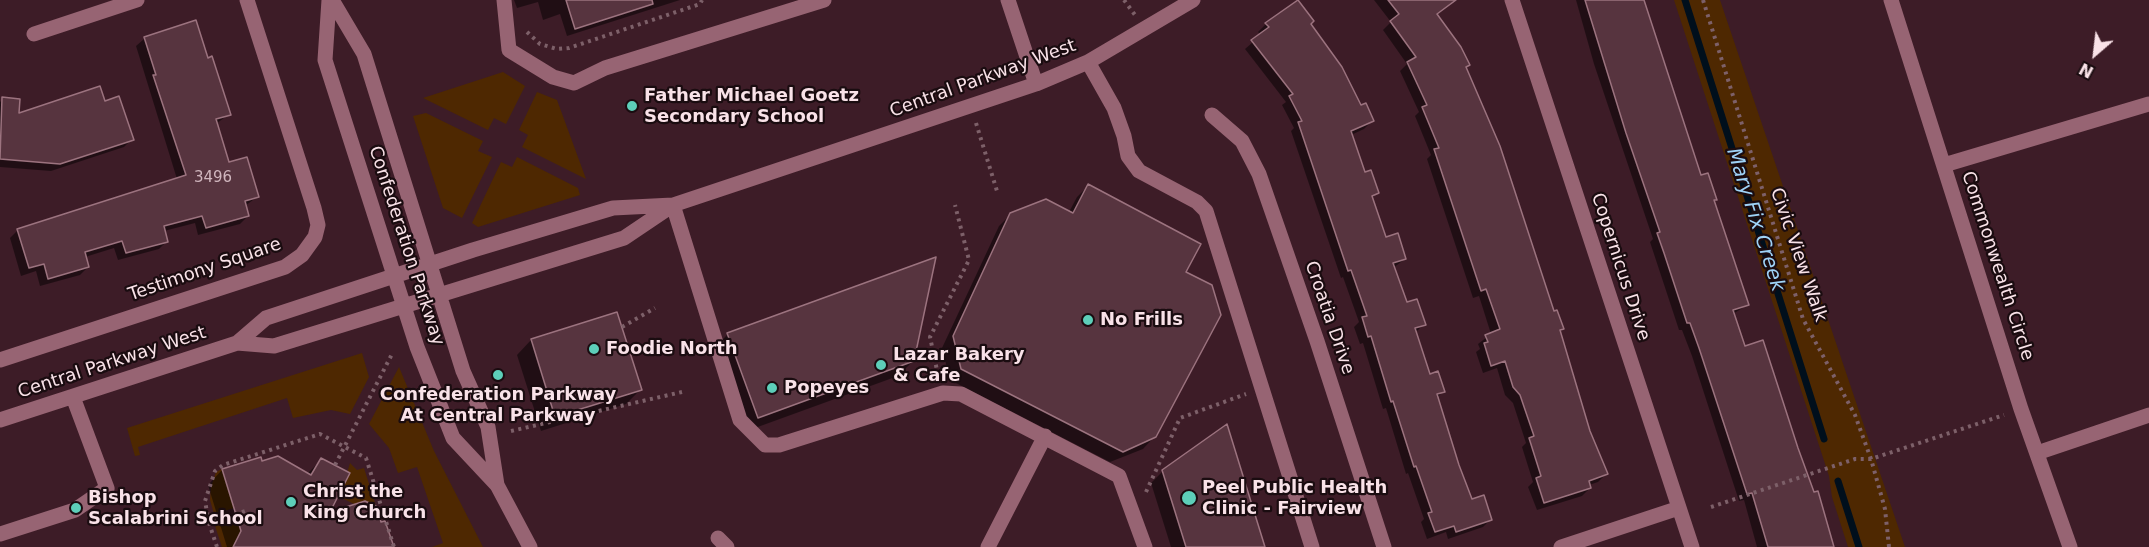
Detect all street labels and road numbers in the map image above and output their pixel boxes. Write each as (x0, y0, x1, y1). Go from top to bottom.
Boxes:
street label: Central Parkway West (887, 35, 1079, 123)
street label: Confederation Parkway (363, 143, 449, 349)
street label: Commonwealth Circle (1956, 169, 2038, 363)
street label: Civic View Walk (1765, 185, 1831, 325)
street label: Copernicus Drive (1586, 190, 1654, 344)
street label: Testimony Square (126, 234, 284, 306)
street label: Croatia Drive (1300, 259, 1358, 377)
street label: Central Parkway West (15, 322, 209, 404)

